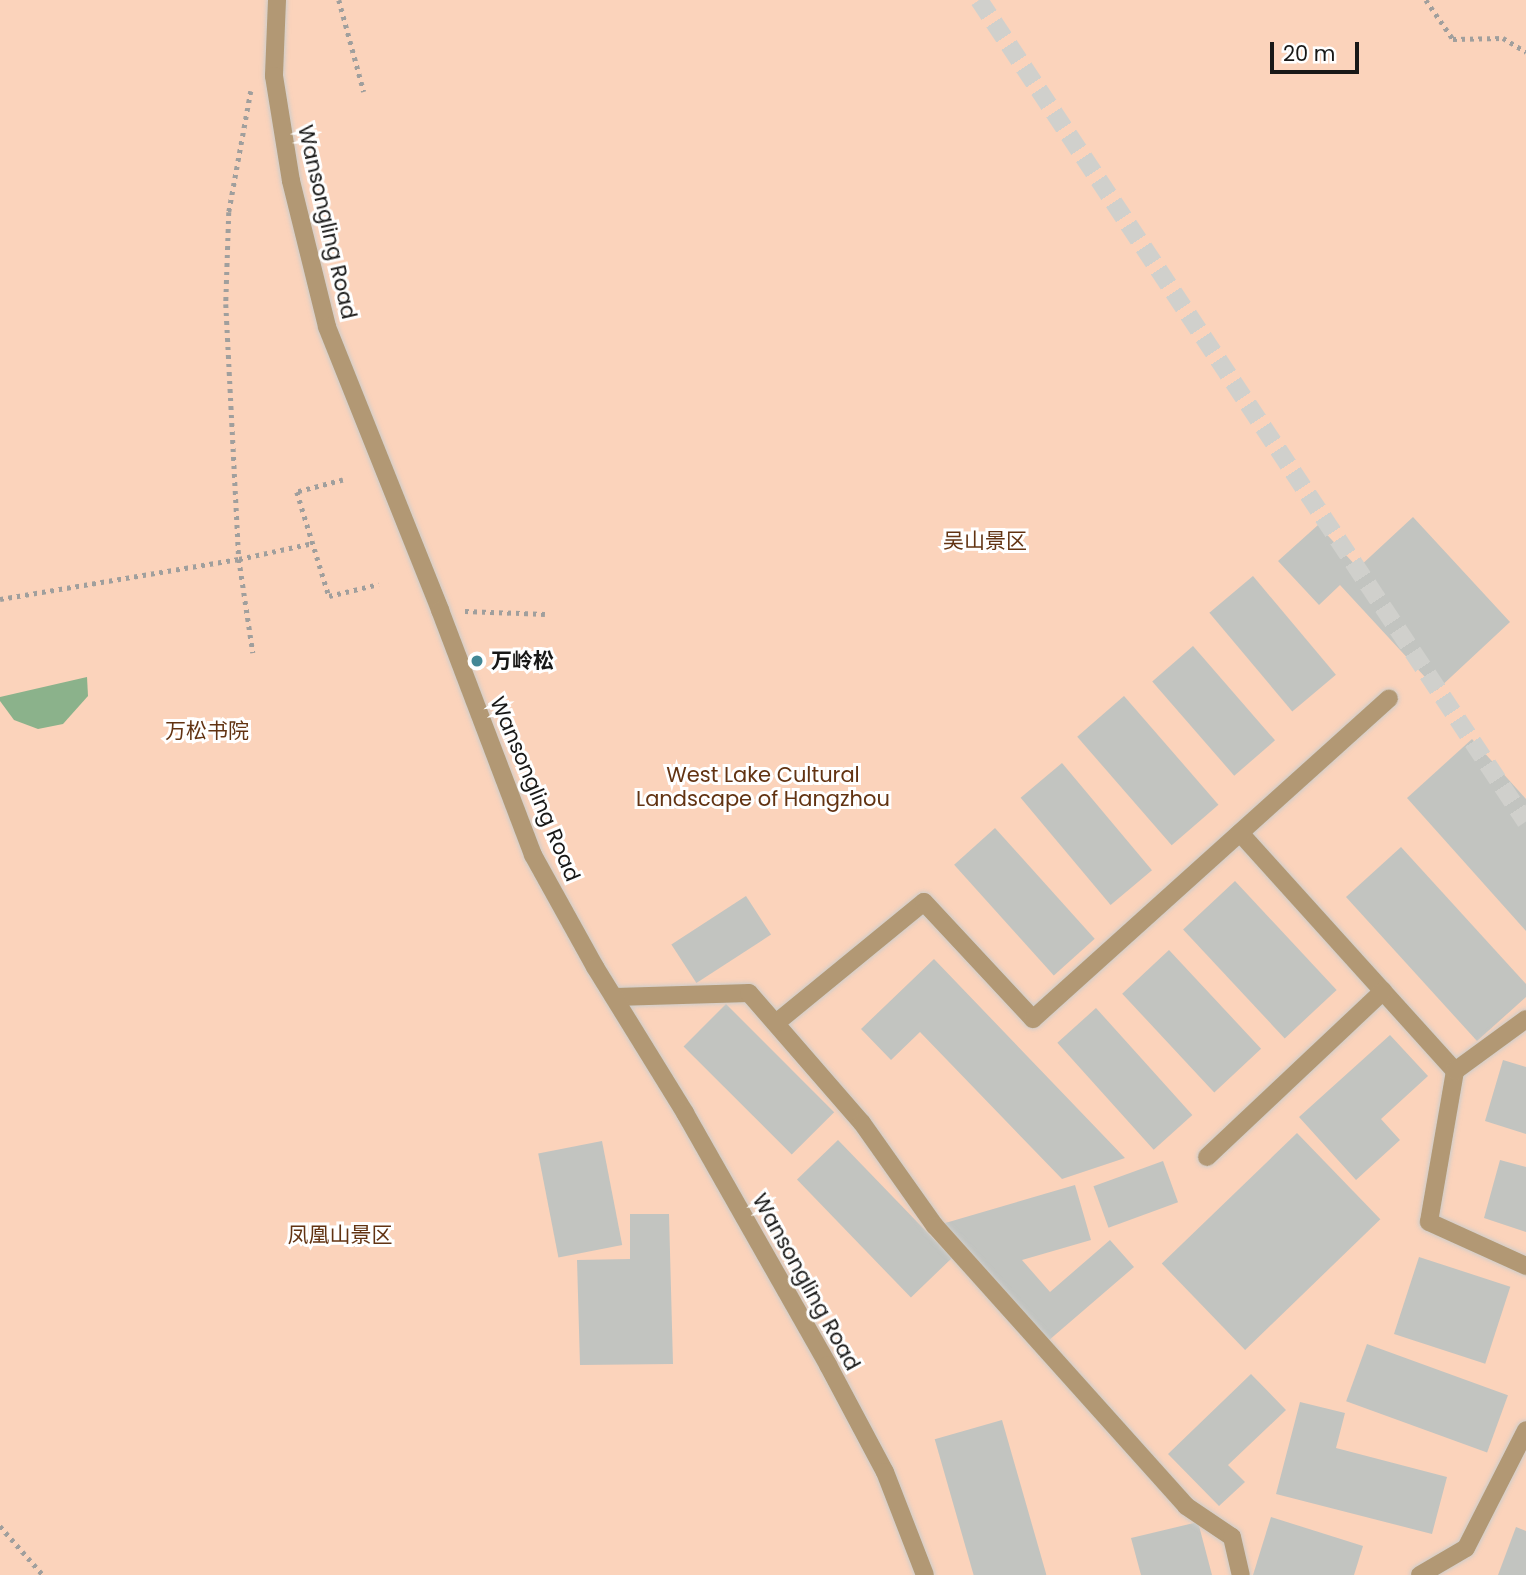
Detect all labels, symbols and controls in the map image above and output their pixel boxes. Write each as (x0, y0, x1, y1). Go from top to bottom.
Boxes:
scale bar (1274, 28, 1363, 72)
text: 20 m (1283, 39, 1336, 68)
street label: Wansongling Road (292, 123, 362, 321)
park label: 吴山景区 (943, 528, 1027, 554)
place label: 万岭松 (491, 648, 554, 674)
marker: 万岭松 (469, 653, 485, 669)
street label: Wansongling Road (485, 693, 585, 885)
park label: 万松书院 (165, 718, 249, 744)
park label: West Lake Cultural Landscape of Hangzhou (636, 762, 890, 812)
street label: Wansongling Road (747, 1189, 865, 1375)
park label: 凤凰山景区 (288, 1222, 392, 1248)

